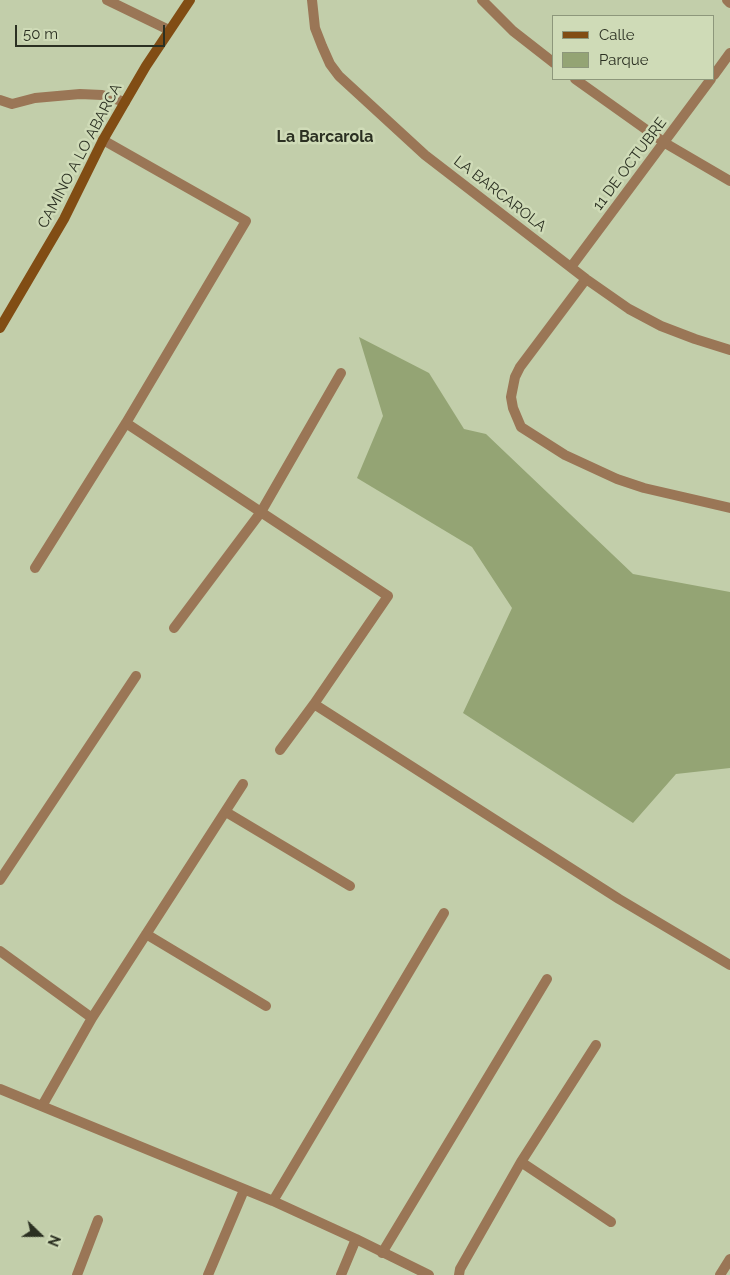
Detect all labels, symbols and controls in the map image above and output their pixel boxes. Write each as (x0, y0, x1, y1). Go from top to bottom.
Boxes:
scale bar (18, 15, 168, 47)
legend (552, 15, 715, 80)
text: 50 m (23, 25, 58, 43)
text: Calle (599, 26, 634, 44)
text: Parque (599, 51, 648, 69)
street label: CAMINO A LO ABARCA (34, 81, 126, 231)
street label: 11 DE OCTUBRE (589, 114, 671, 214)
district label: La Barcarola (277, 127, 373, 147)
street label: LA BARCAROLA (450, 152, 550, 236)
north arrow (15, 1210, 65, 1260)
text: N (44, 1233, 63, 1249)

